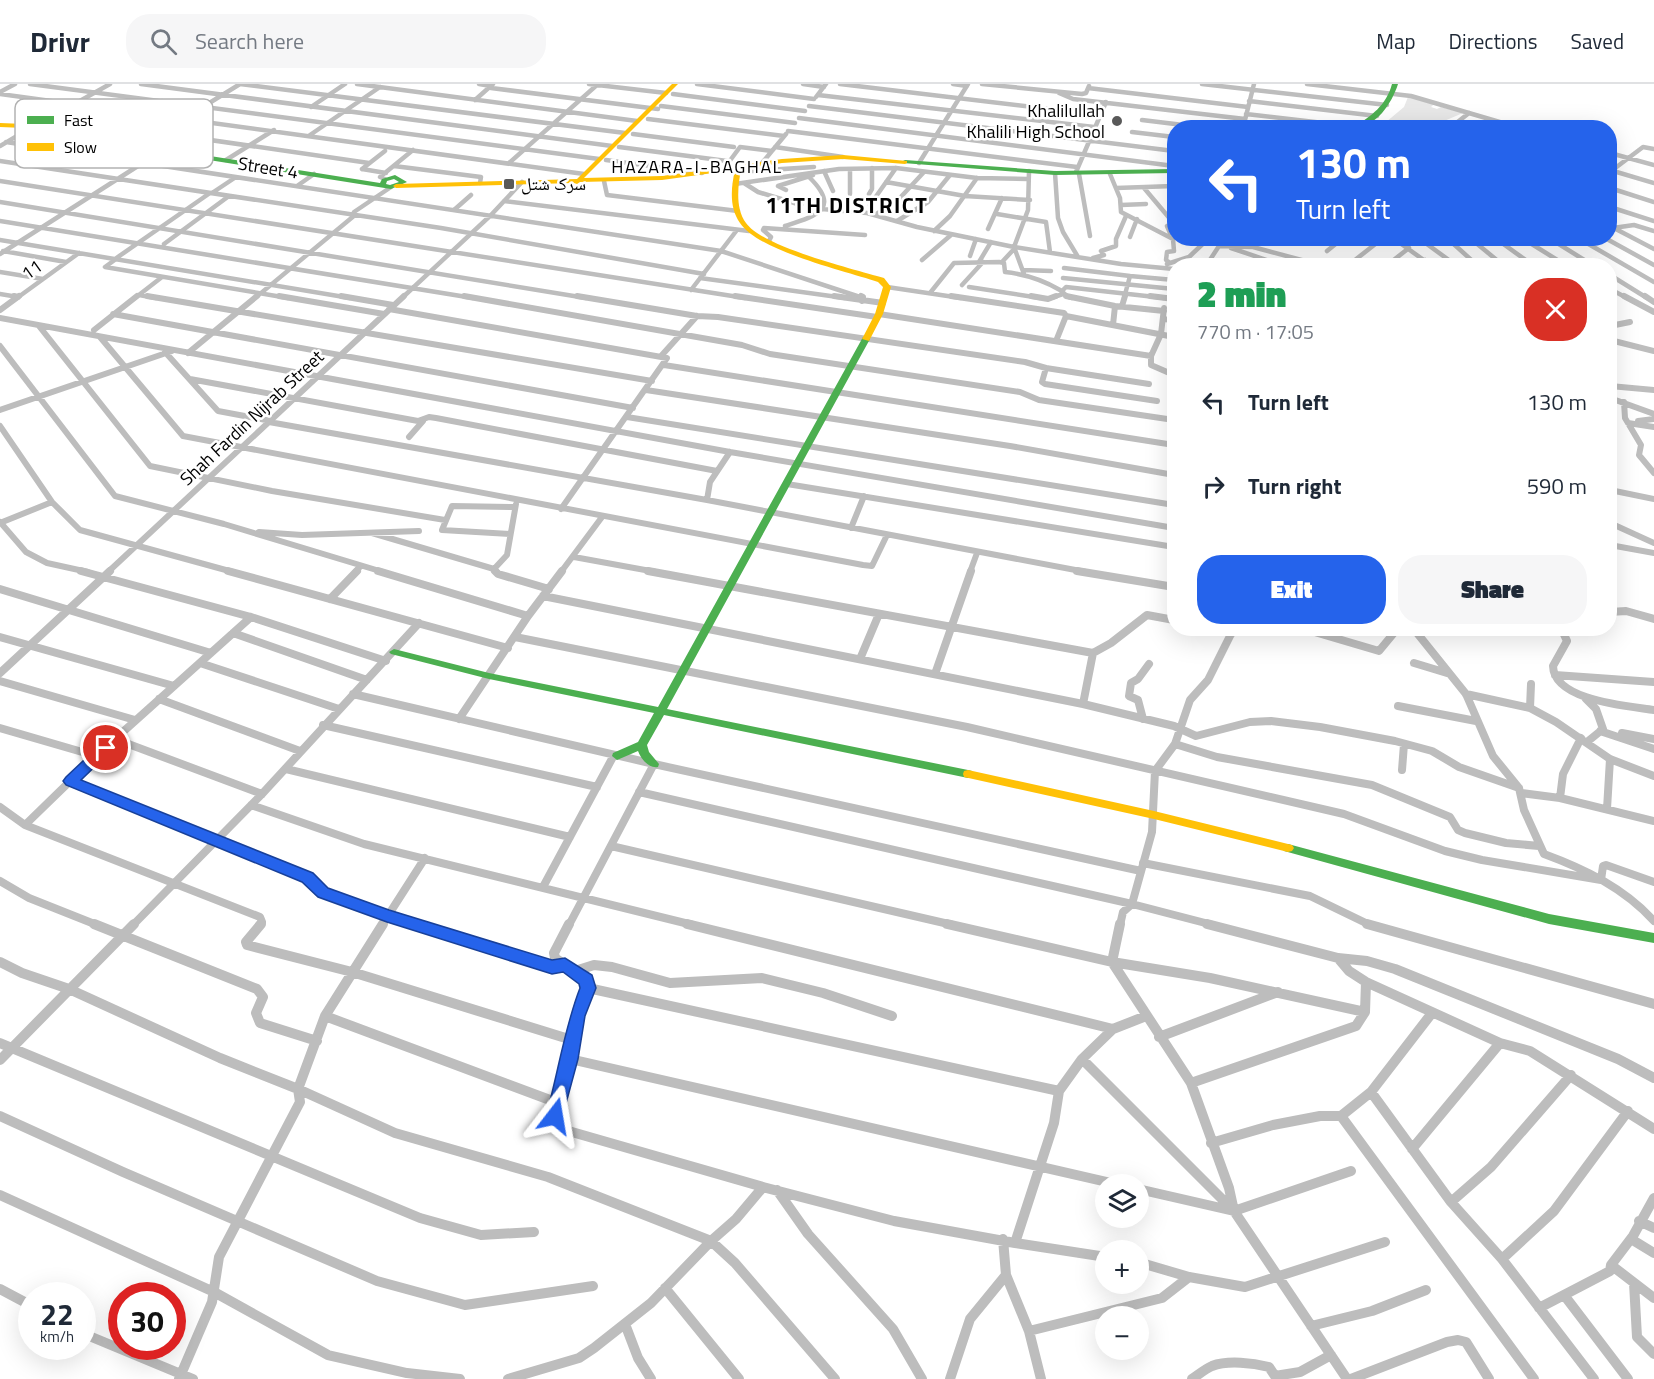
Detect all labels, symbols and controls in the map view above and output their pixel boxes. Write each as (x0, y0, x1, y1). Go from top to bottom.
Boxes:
search box (126, 14, 546, 68)
text: Drivr (30, 20, 90, 63)
text: Search here (195, 24, 304, 58)
icon: search (147, 25, 180, 58)
text: Map (1376, 25, 1416, 57)
text: Directions (1449, 25, 1538, 57)
text: Saved (1571, 25, 1624, 57)
place label: Khalilullah Khalili High School (967, 97, 1105, 145)
legend (15, 99, 213, 168)
text: Fast (64, 108, 93, 132)
marker: Khalilullah Khalili High School (1110, 114, 1124, 128)
text: 130 m (1296, 130, 1411, 194)
text: Slow (64, 135, 97, 159)
icon: left (1197, 144, 1275, 222)
street label: Street 4 (236, 149, 300, 186)
district label: HAZARA-I-BAGHAL (611, 153, 783, 180)
place label: سرک شتل (521, 170, 586, 197)
marker: سرک شتل (502, 177, 516, 191)
district label: 11TH DISTRICT (766, 188, 928, 222)
text: Turn left (1296, 188, 1390, 229)
street label: 11 (16, 253, 48, 286)
text: 2 min (1197, 266, 1286, 321)
button: close (1524, 278, 1587, 341)
text: 770 m · 17:05 (1197, 316, 1314, 347)
street label: Shah Fardin Nijrab Street (174, 343, 330, 492)
text: Turn left (1248, 385, 1329, 419)
text: 130 m (1527, 385, 1587, 419)
icon: left (1197, 386, 1230, 419)
text: Turn right (1248, 469, 1342, 503)
text: 590 m (1527, 469, 1587, 503)
icon: right (1197, 470, 1230, 503)
button: Exit (1197, 555, 1386, 624)
button: Share (1398, 555, 1587, 624)
pin (80, 722, 131, 773)
icon: arrive (89, 731, 122, 764)
position arrow (523, 1084, 587, 1148)
map controls (1095, 1174, 1149, 1360)
button: layers (1095, 1174, 1149, 1228)
button: + (1095, 1240, 1149, 1294)
speed limit sign: 30 (108, 1282, 186, 1360)
text: 22 (40, 1291, 74, 1337)
button: − (1095, 1306, 1149, 1360)
text: km/h (40, 1325, 74, 1348)

